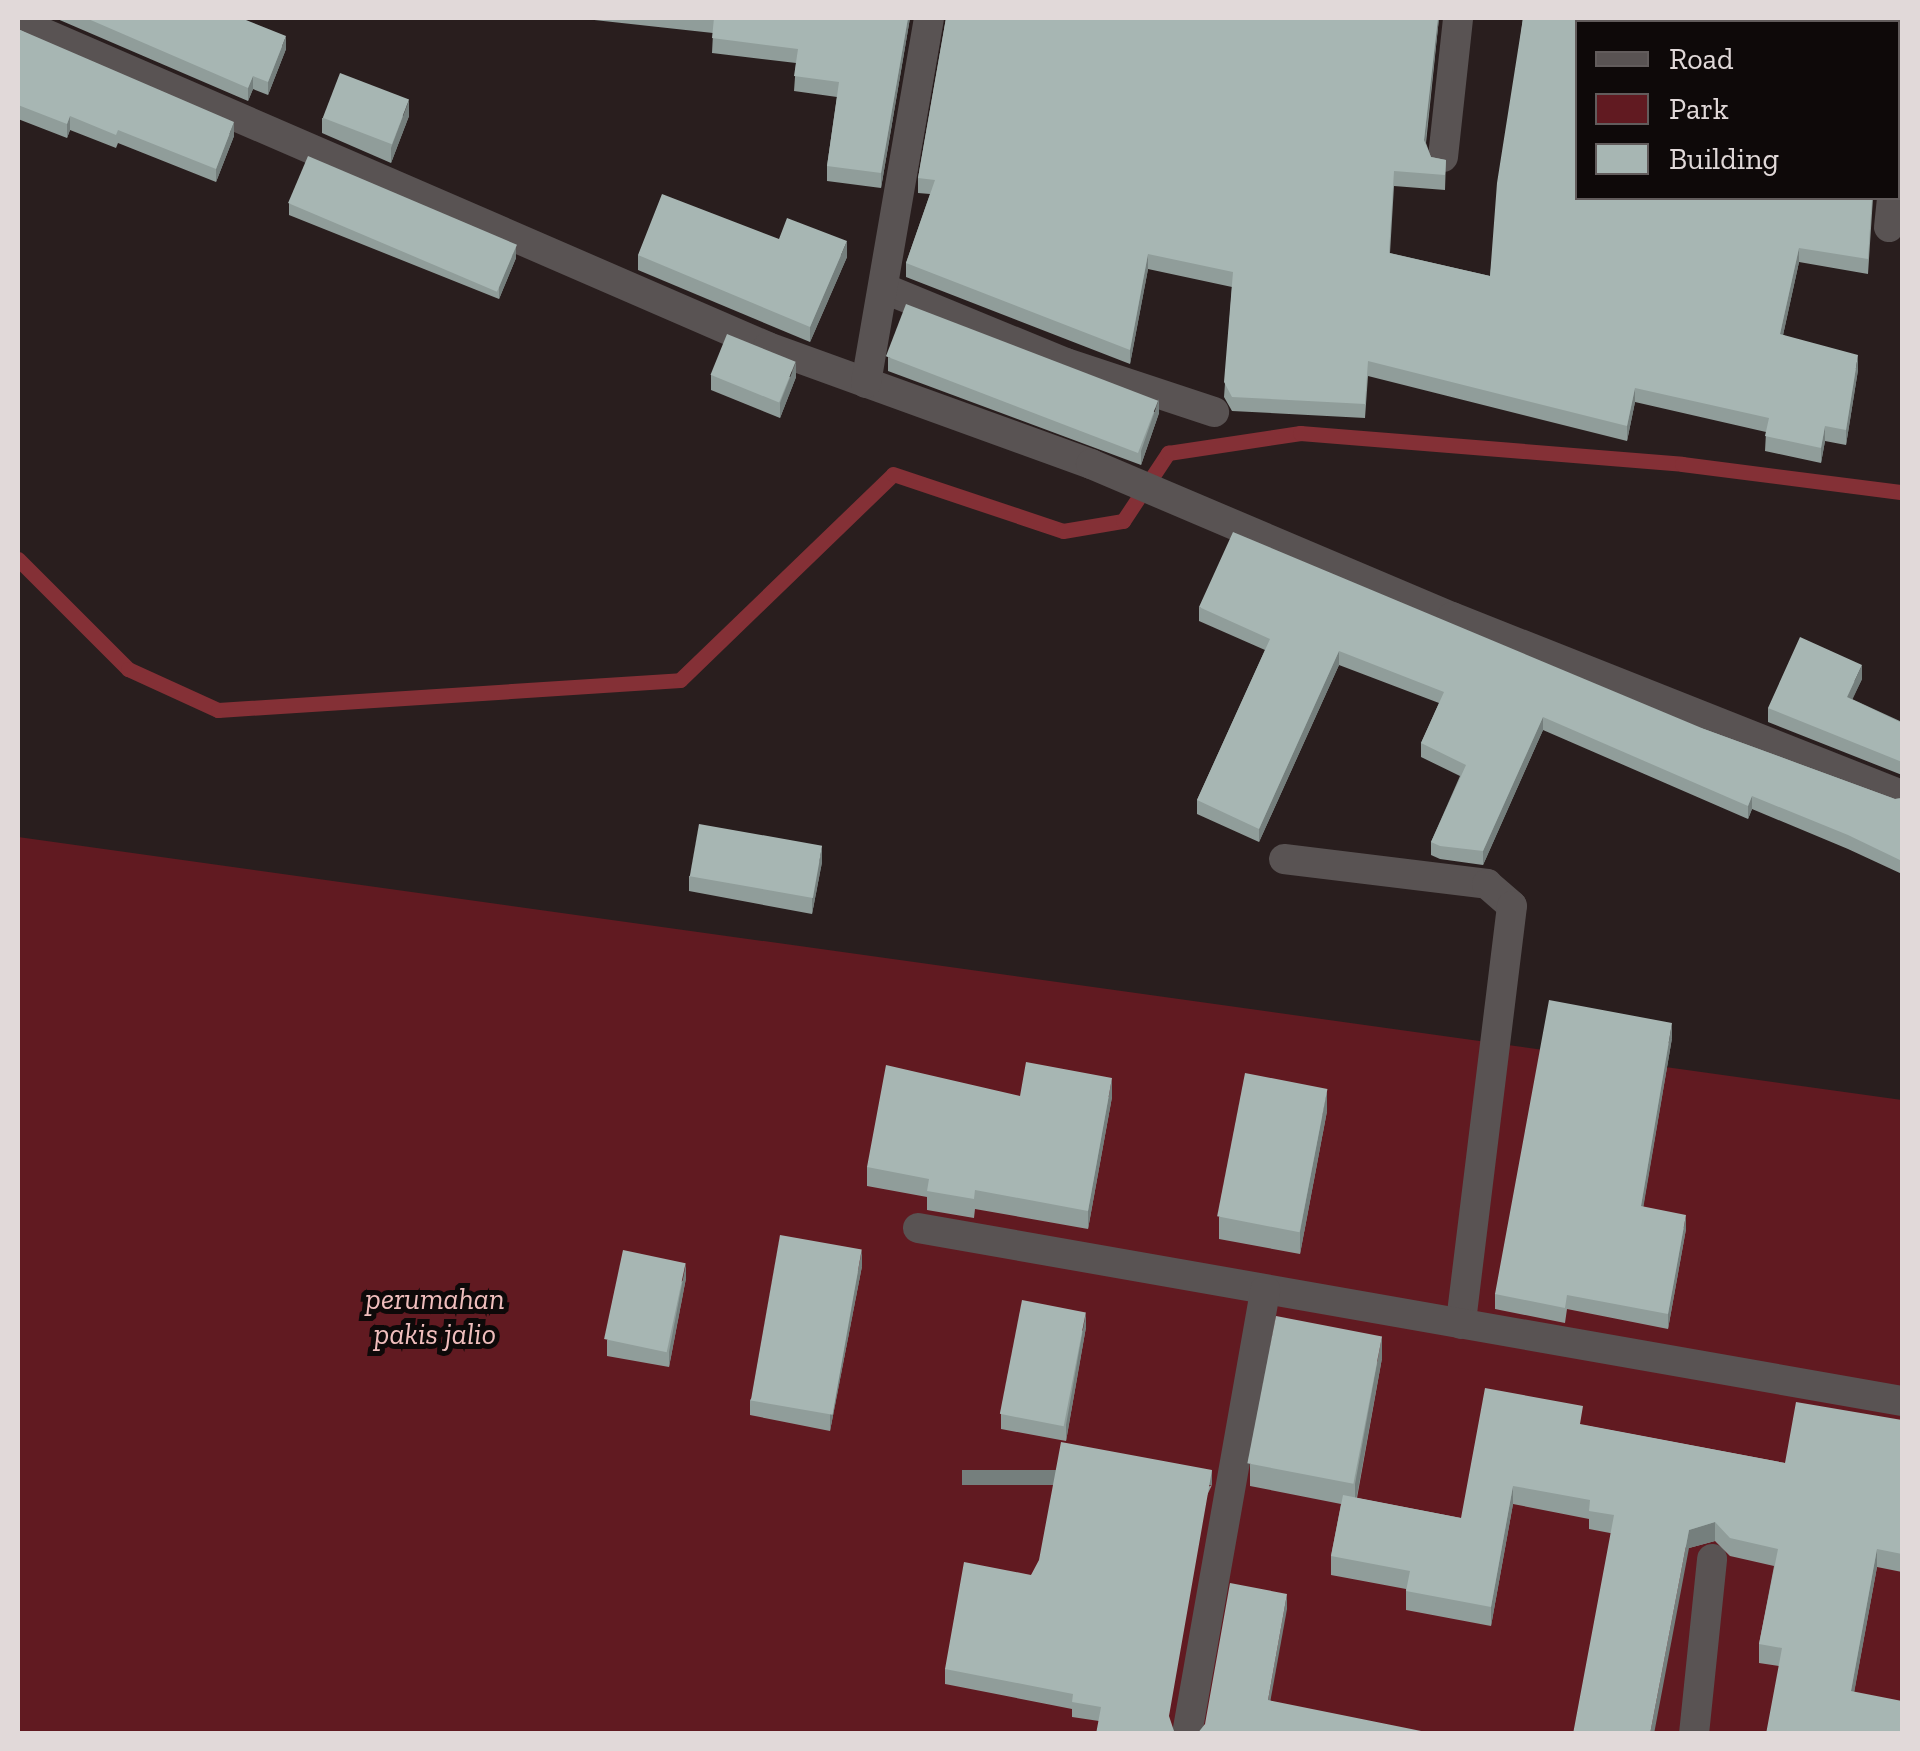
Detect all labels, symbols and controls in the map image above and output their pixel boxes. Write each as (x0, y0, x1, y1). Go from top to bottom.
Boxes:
legend (1575, 20, 1900, 200)
text: Road (1669, 41, 1734, 77)
text: Park (1669, 91, 1729, 127)
text: Building (1669, 141, 1779, 177)
park label: perumahan pakis jalio (365, 1281, 505, 1352)

